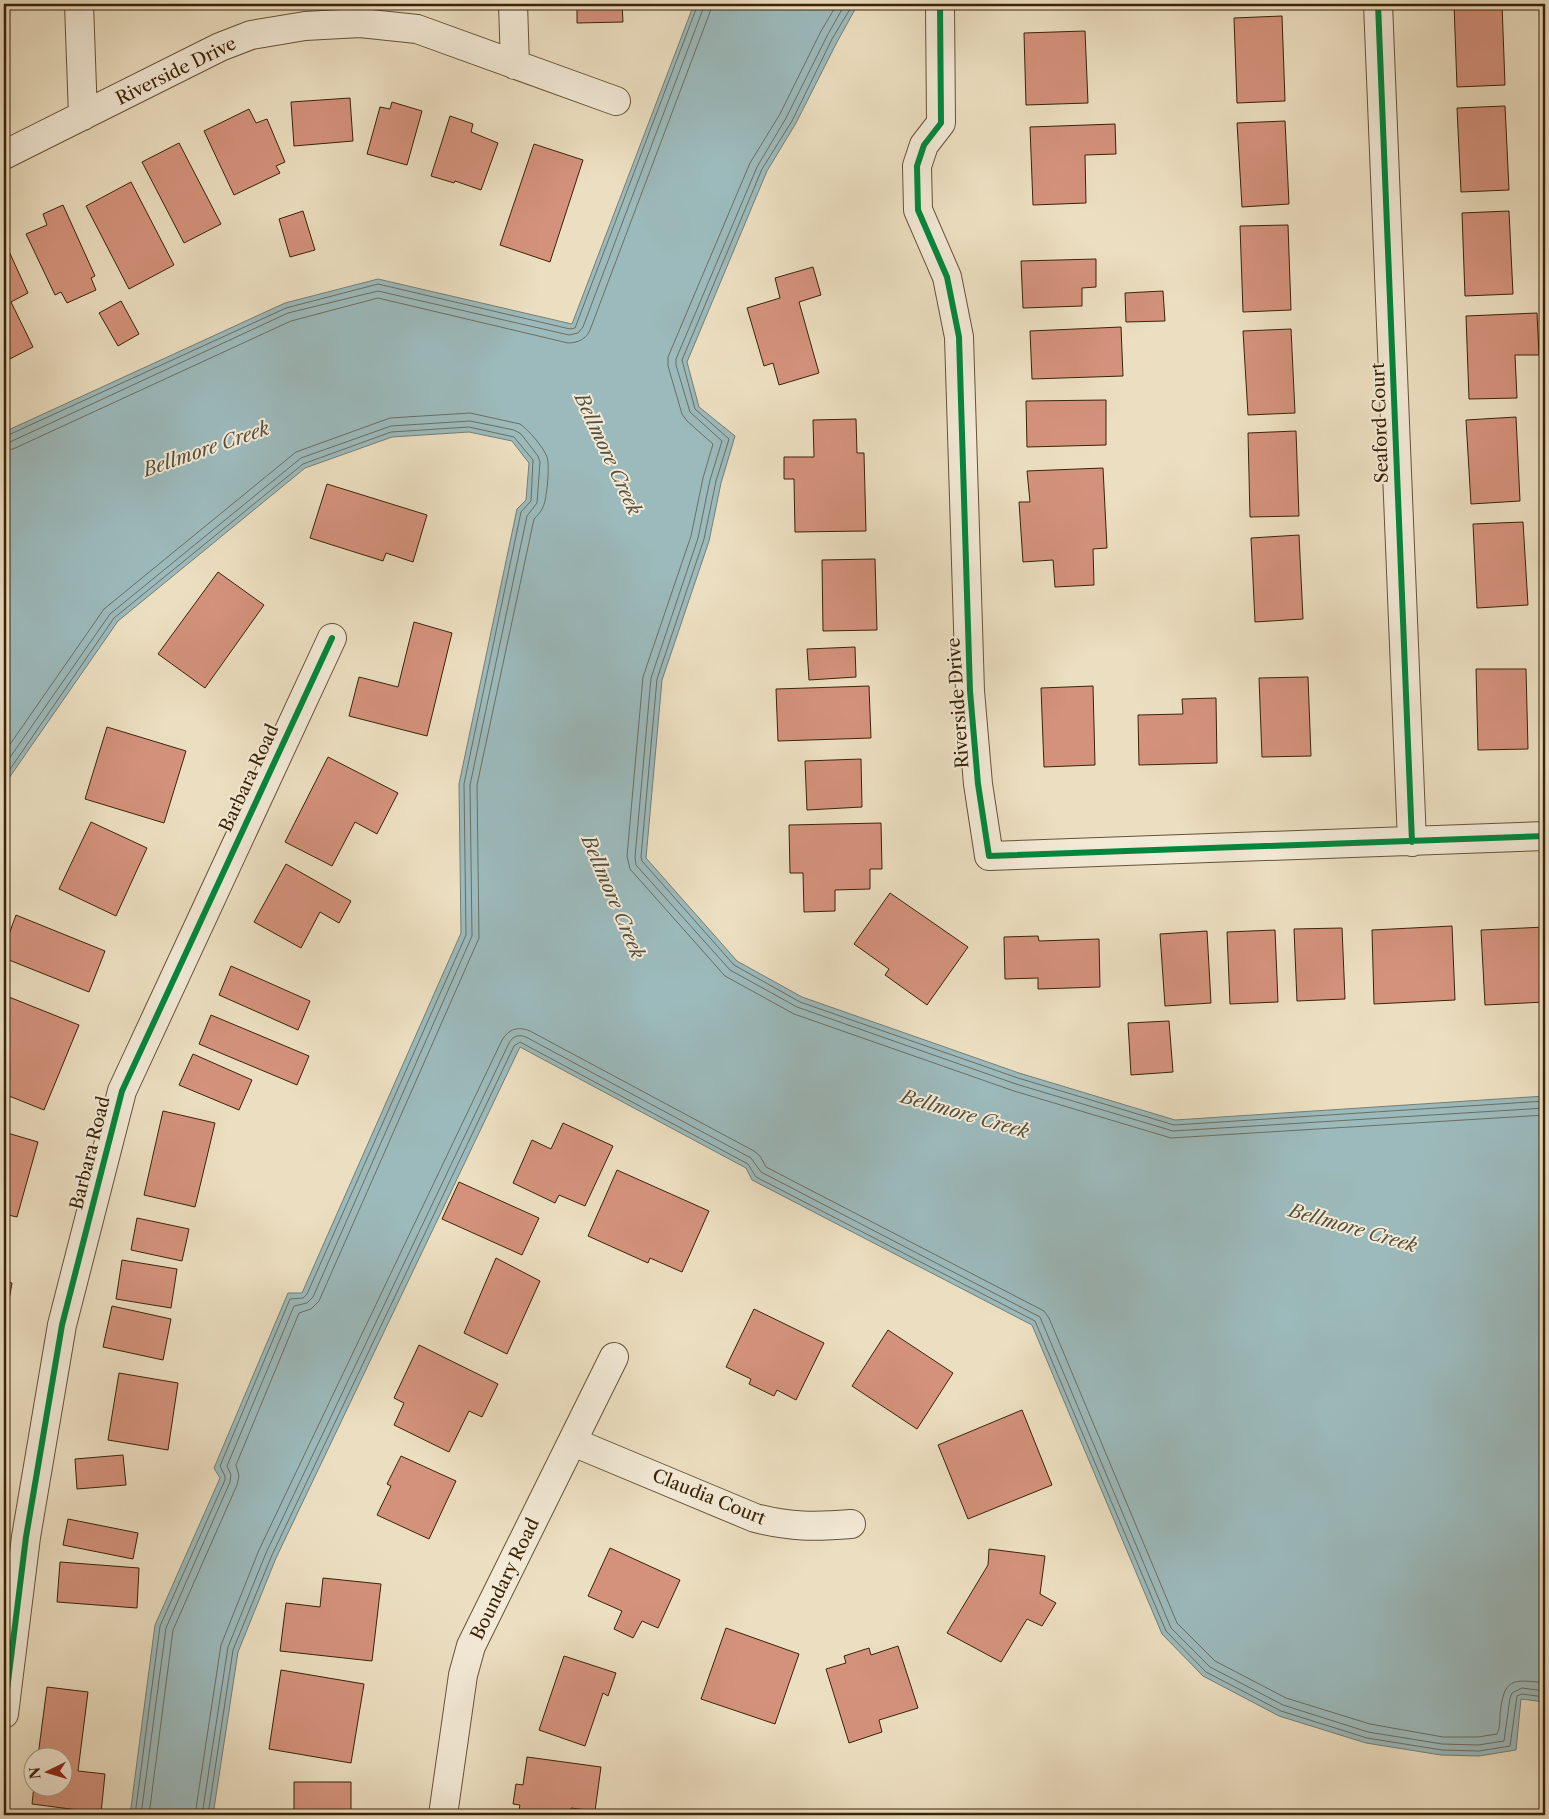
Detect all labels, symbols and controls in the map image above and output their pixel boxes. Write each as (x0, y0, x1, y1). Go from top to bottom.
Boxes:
street label: Riverside Drive (112, 32, 240, 110)
street label: Seaford Court (1367, 362, 1393, 484)
water label: Bellmore Creek (569, 387, 646, 519)
water label: Bellmore Creek (138, 417, 272, 482)
street label: Riverside Drive (942, 637, 974, 769)
street label: Barbara Road (214, 721, 284, 835)
water label: Bellmore Creek (576, 830, 649, 962)
water label: Bellmore Creek (896, 1084, 1032, 1143)
street label: Barbara Road (65, 1094, 115, 1212)
water label: Bellmore Creek (1284, 1198, 1420, 1257)
street label: Claudia Court (649, 1464, 769, 1530)
street label: Boundary Road (466, 1514, 544, 1643)
north arrow (22, 1746, 72, 1796)
text: N (26, 1766, 45, 1780)

